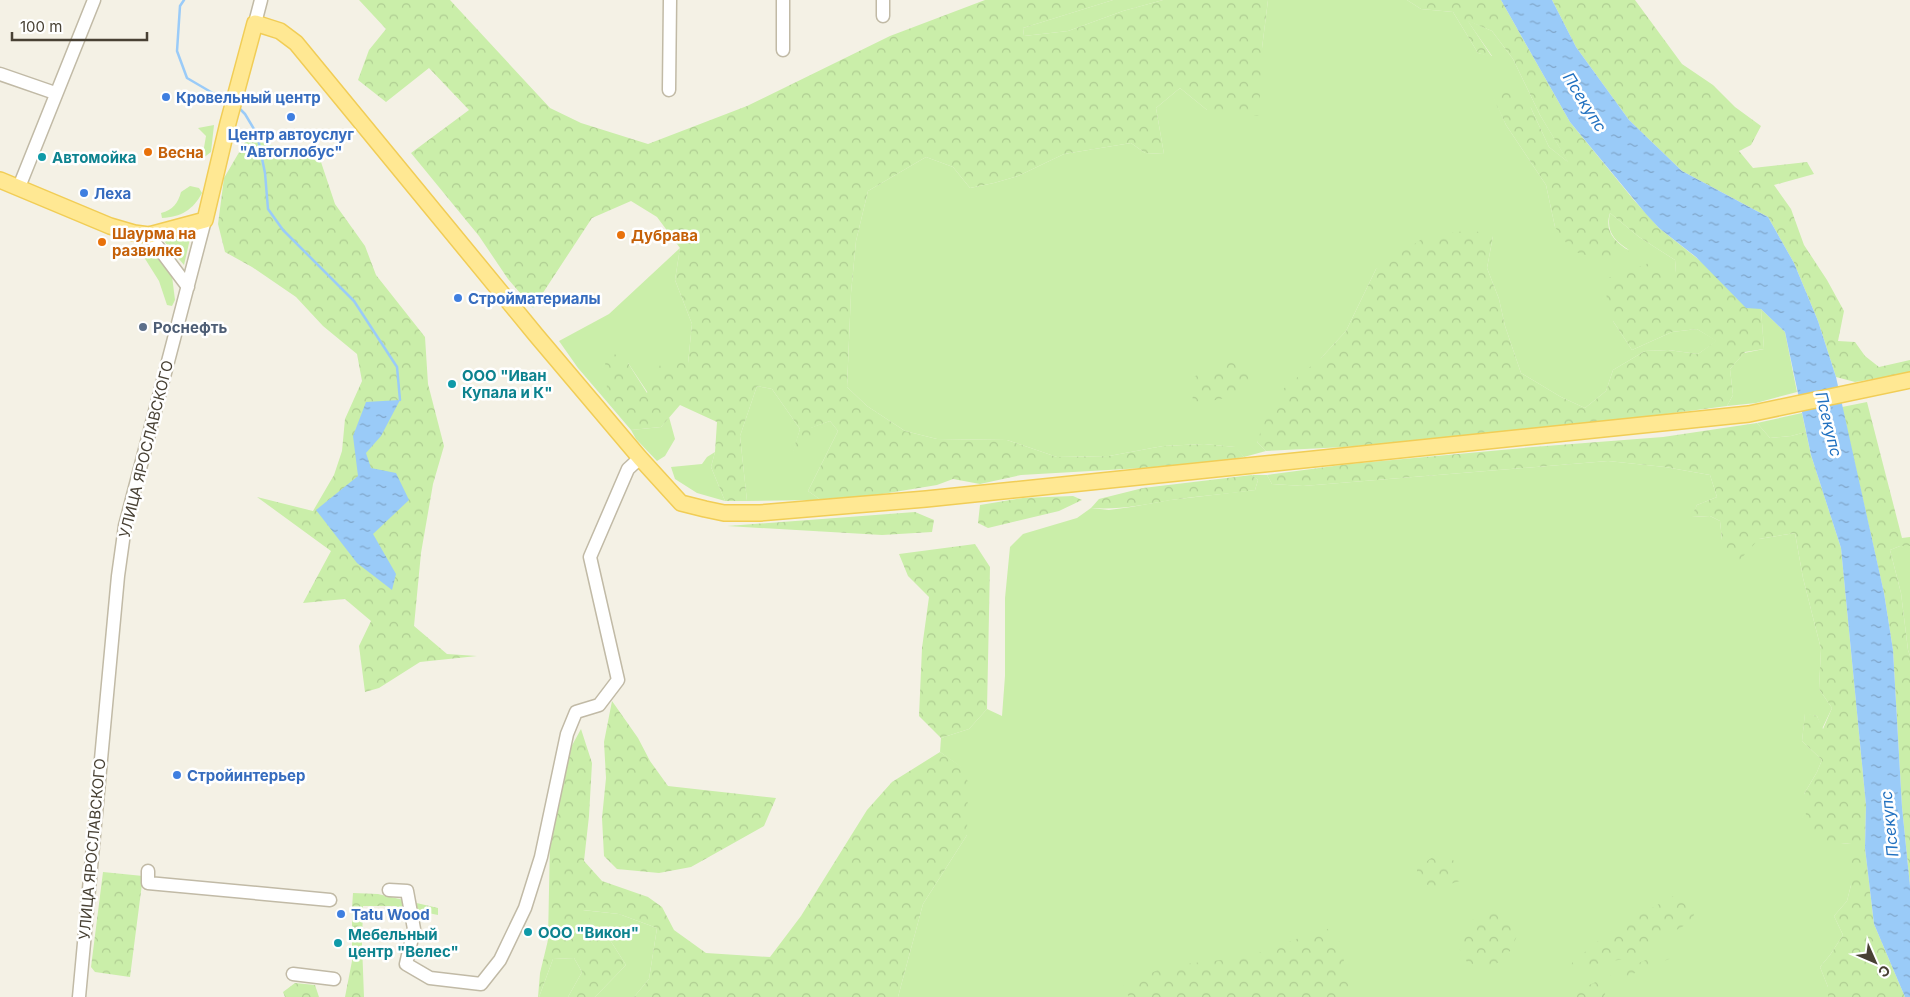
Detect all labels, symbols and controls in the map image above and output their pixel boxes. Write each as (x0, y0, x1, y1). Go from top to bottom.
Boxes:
scale bar (12, 10, 148, 42)
text: 100 m (20, 17, 62, 36)
water label: Псекупс (1559, 69, 1611, 135)
place label: Кровельный центр (176, 88, 321, 107)
marker: Кровельный центр (160, 91, 172, 103)
marker: Центр автоуслуг "Автоглобус" (285, 111, 297, 123)
place label: Центр автоуслуг "Автоглобус" (228, 125, 354, 161)
place label: Весна (158, 143, 204, 162)
marker: Весна (142, 146, 154, 158)
place label: Автомойка (52, 148, 137, 167)
marker: Автомойка (36, 151, 48, 163)
place label: Леха (94, 184, 131, 203)
marker: Леха (78, 187, 90, 199)
place label: Шаурма на развилке (112, 224, 196, 260)
place label: Дубрава (631, 226, 698, 245)
marker: Дубрава (615, 229, 627, 241)
marker: Шаурма на развилке (96, 236, 108, 248)
place label: Стройматериалы (468, 289, 601, 308)
marker: Стройматериалы (452, 292, 464, 304)
place label: Роснефть (153, 318, 227, 337)
marker: Роснефть (137, 321, 149, 333)
street label: УЛИЦА ЯРОСЛАВСКОГО (115, 358, 177, 540)
place label: ООО "Иван Купала и К" (462, 366, 552, 402)
marker: ООО "Иван Купала и К" (446, 378, 458, 390)
water label: Псекупс (1811, 389, 1847, 459)
street label: УЛИЦА ЯРОСЛАВСКОГО (75, 757, 109, 941)
place label: Стройинтерьер (187, 766, 305, 785)
marker: Стройинтерьер (171, 769, 183, 781)
water label: Псекупс (1876, 790, 1902, 858)
place label: Tatu Wood (351, 905, 430, 924)
marker: Tatu Wood (335, 908, 347, 920)
place label: ООО "Викон" (538, 923, 639, 942)
place label: Мебельный центр "Велес" (348, 925, 459, 961)
marker: ООО "Викон" (522, 926, 534, 938)
marker: Мебельный центр "Велес" (332, 937, 344, 949)
north arrow (1850, 937, 1900, 987)
text: С (1875, 962, 1894, 981)

